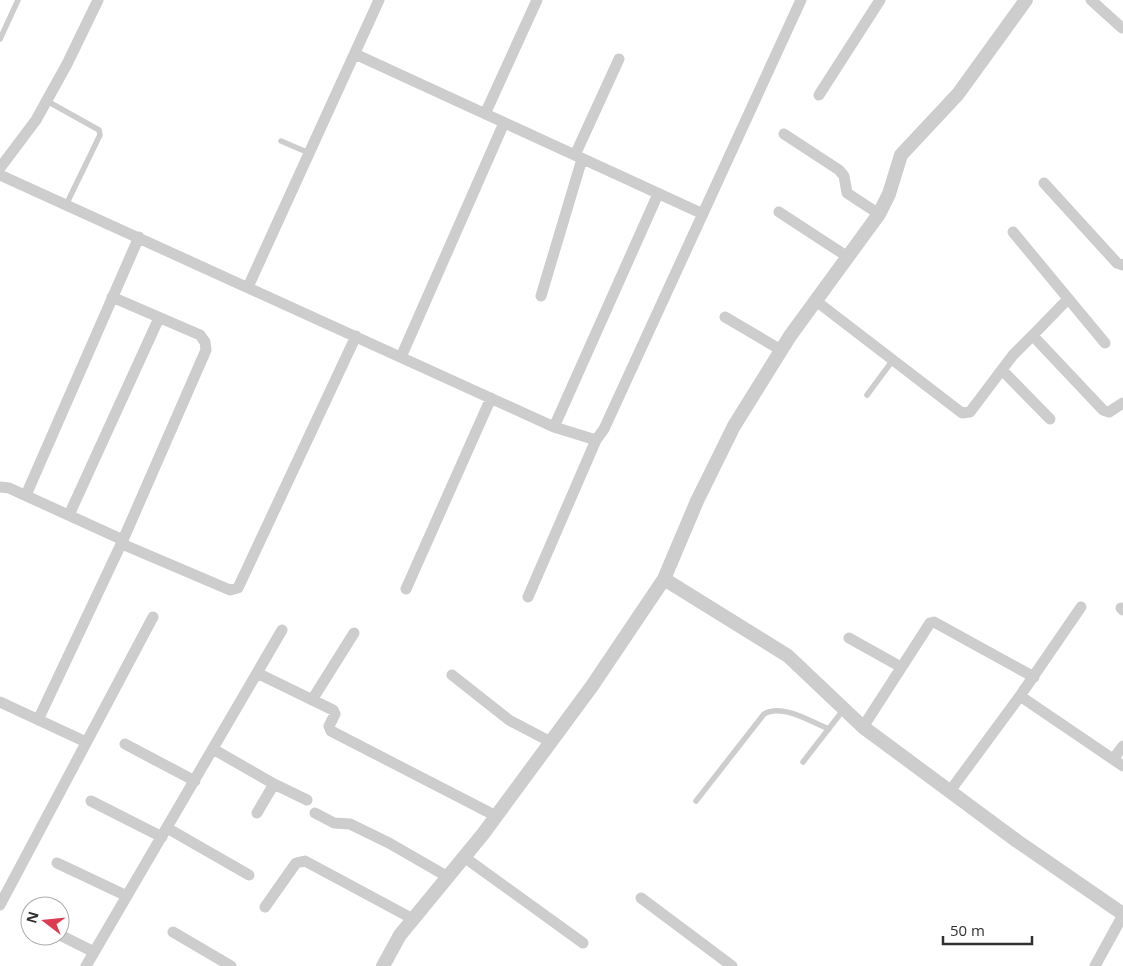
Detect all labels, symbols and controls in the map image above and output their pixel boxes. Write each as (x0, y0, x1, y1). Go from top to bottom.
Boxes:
north arrow (20, 896, 70, 946)
text: N (21, 909, 43, 925)
scale bar (943, 914, 1032, 946)
text: 50 m (950, 920, 985, 940)

